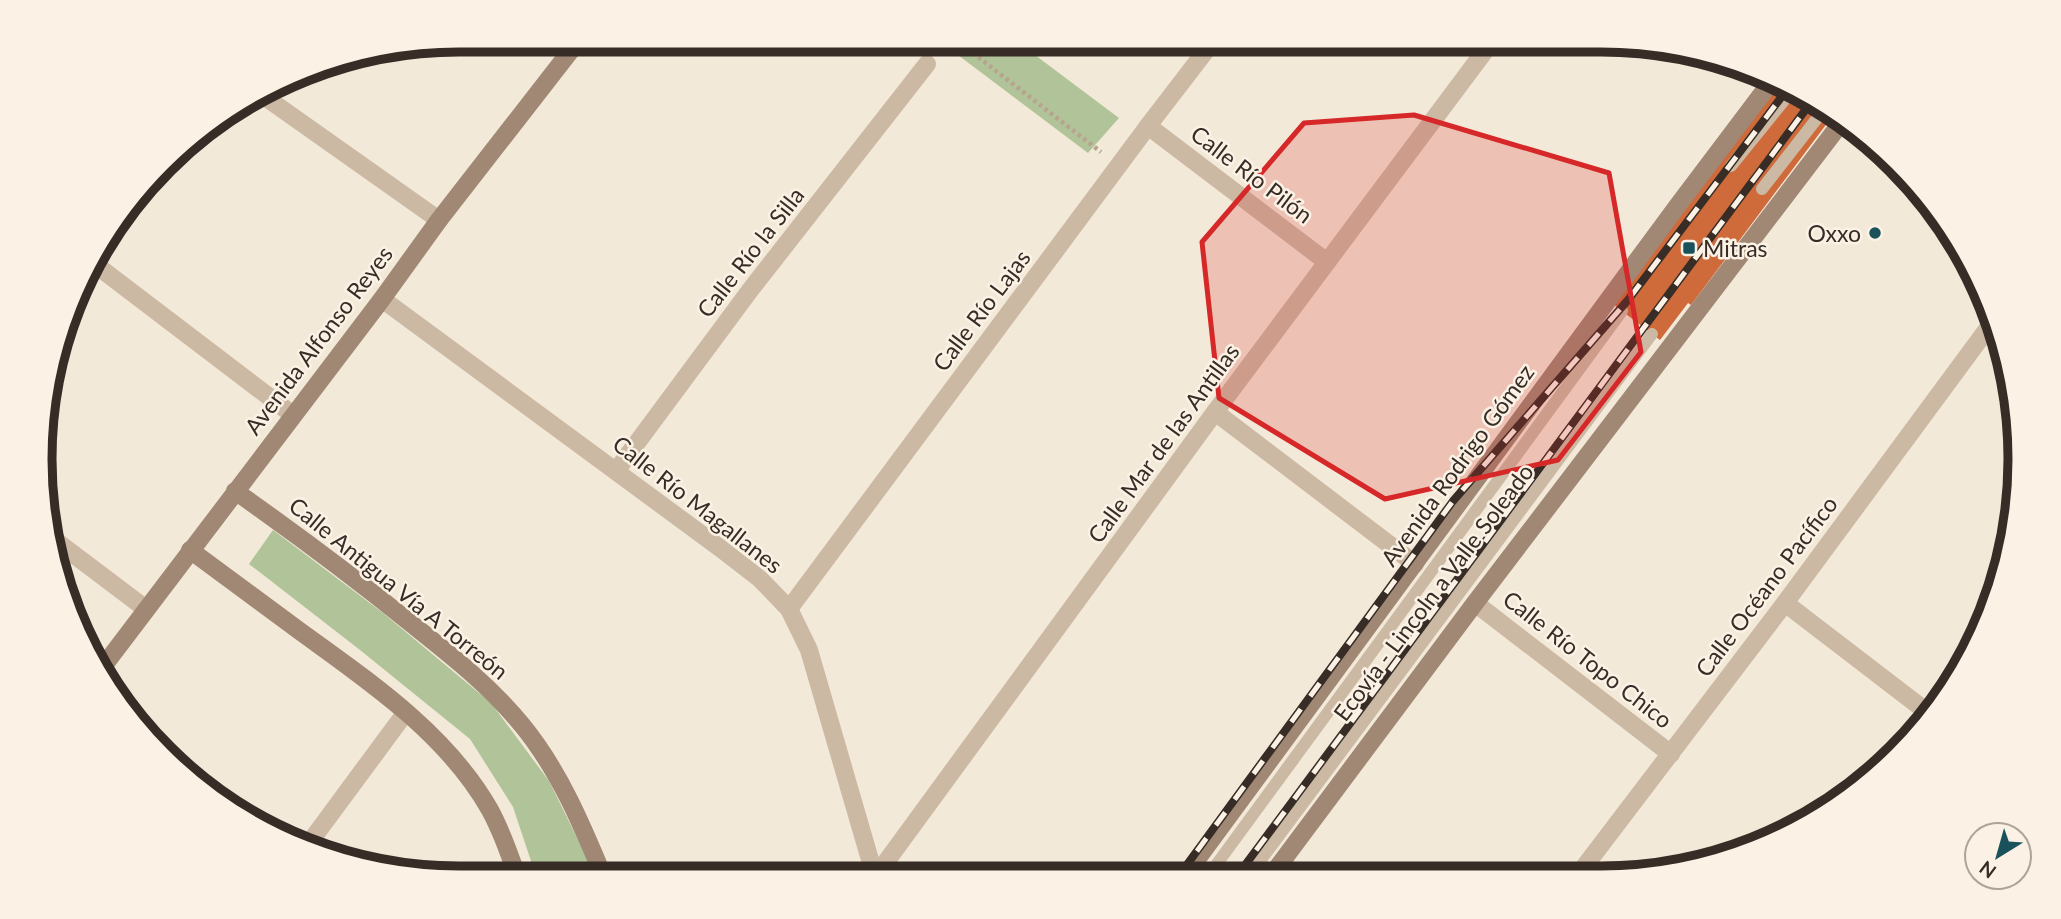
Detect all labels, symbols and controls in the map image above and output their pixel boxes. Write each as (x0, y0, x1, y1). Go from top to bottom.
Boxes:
street label: Calle Río Pilón (1186, 119, 1318, 229)
street label: Calle Río la Silla (691, 181, 809, 323)
place label: Oxxo (1808, 219, 1861, 247)
marker: Oxxo (1867, 225, 1883, 241)
place label: Mitras (1703, 234, 1768, 262)
street label: Avenida Alfonso Reyes (238, 240, 398, 440)
marker: Mitras (1681, 240, 1697, 256)
street label: Calle Río Lajas (926, 244, 1036, 376)
street label: Calle Mar de las Antillas (1081, 338, 1245, 548)
street label: Avenida Rodrigo Gómez (1374, 359, 1540, 571)
street label: Calle Río Magallanes (608, 429, 788, 579)
street label: Ecovía - Lincoln a Valle Soleado (1327, 458, 1539, 726)
street label: Calle Océano Pacífico (1689, 490, 1843, 682)
street label: Calle Antigua Vía A Torreón (284, 491, 514, 685)
street label: Calle Río Topo Chico (1498, 584, 1678, 734)
north arrow (1963, 821, 2033, 891)
text: N (1975, 856, 2000, 884)

